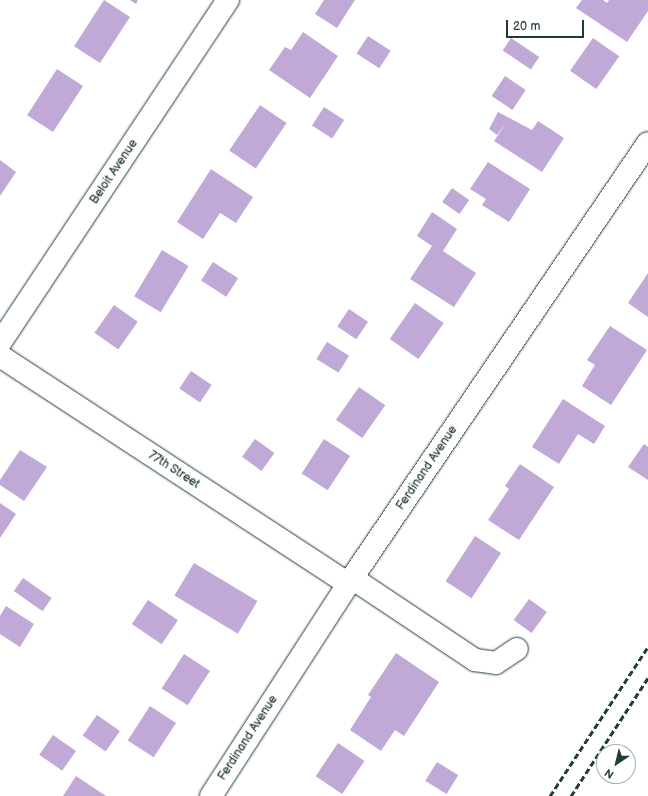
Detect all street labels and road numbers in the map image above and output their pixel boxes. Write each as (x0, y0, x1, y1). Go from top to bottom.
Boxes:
street label: Beloit Avenue (87, 137, 141, 207)
street label: Ferdinand Avenue (394, 423, 460, 513)
street label: 77th Street (146, 448, 202, 492)
street label: Ferdinand Avenue (215, 693, 281, 783)

